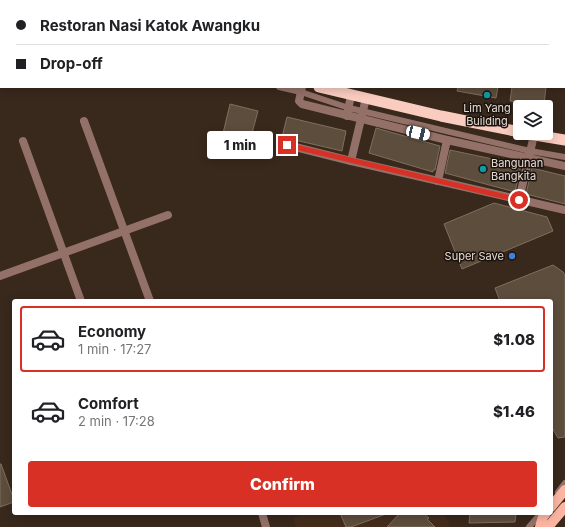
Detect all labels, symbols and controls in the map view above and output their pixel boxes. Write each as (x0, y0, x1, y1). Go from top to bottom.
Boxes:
text: Restoran Nasi Katok Awangku (40, 16, 260, 35)
text: Drop-off (40, 54, 103, 73)
marker: Lim Yang Building (482, 90, 492, 100)
map controls (513, 100, 553, 140)
button: layers (513, 100, 553, 140)
place label: Lim Yang Building (463, 101, 511, 128)
car (405, 124, 431, 142)
callout: 1 min (207, 131, 273, 159)
route end (278, 136, 296, 154)
text: 1 min (224, 137, 256, 153)
place label: Bangunan Bangkita (491, 156, 543, 183)
marker: Bangunan Bangkita (478, 164, 488, 174)
route start (510, 191, 528, 209)
place label: Super Save (445, 249, 504, 263)
marker: Super Save (507, 251, 517, 261)
icon: car (30, 321, 66, 357)
text: Economy (78, 322, 146, 341)
text: $1.08 (493, 330, 535, 349)
text: 1 min · 17:27 (78, 341, 151, 357)
icon: car (30, 393, 66, 429)
text: Comfort (78, 394, 139, 413)
text: $1.46 (493, 402, 535, 421)
text: 2 min · 17:28 (78, 413, 155, 429)
button: Confirm (28, 461, 537, 507)

